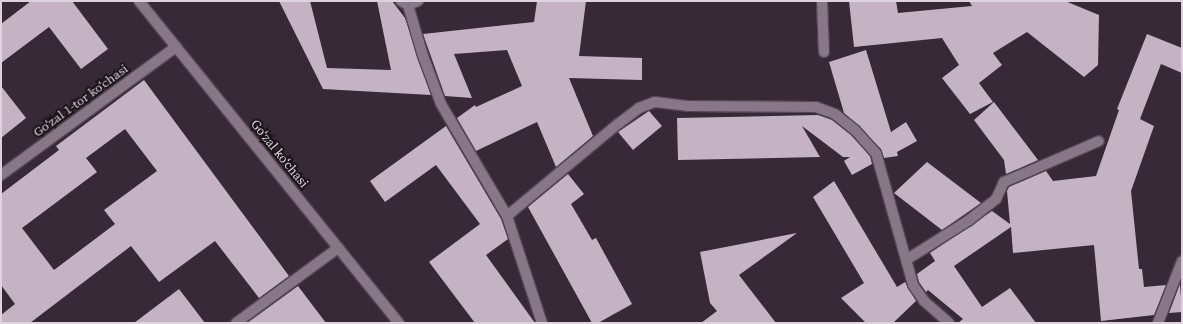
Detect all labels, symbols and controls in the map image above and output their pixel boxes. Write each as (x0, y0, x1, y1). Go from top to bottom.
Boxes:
street label: Goʻzal 1-tor koʻchasi (31, 61, 131, 141)
street label: Goʻzal koʻchasi (247, 117, 311, 191)

